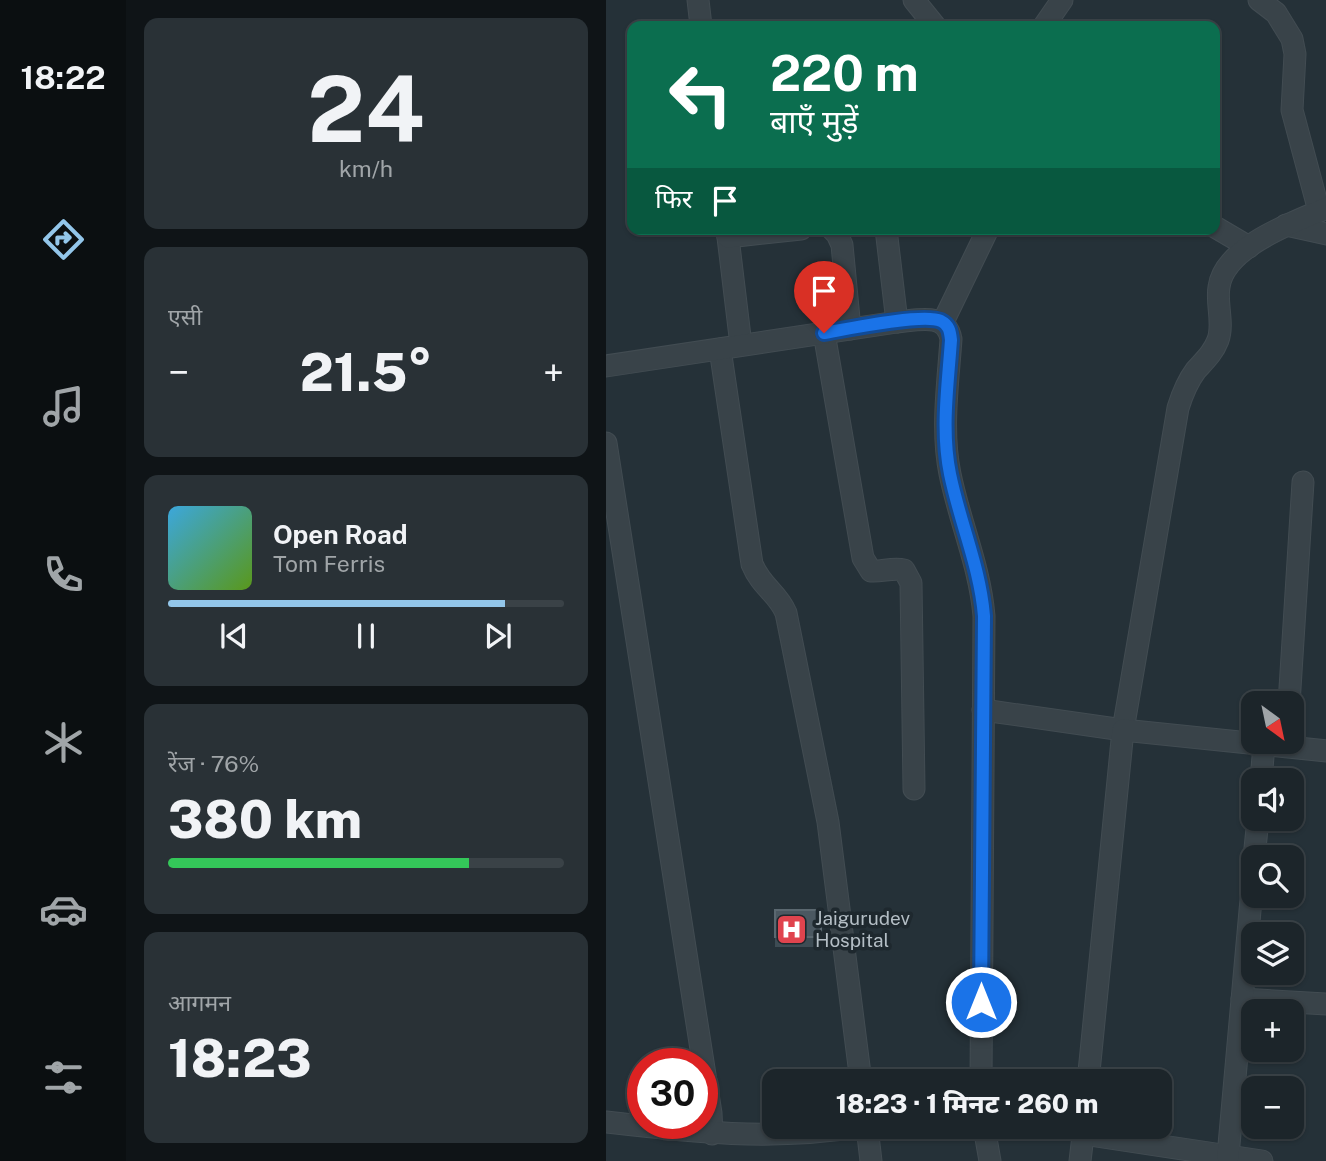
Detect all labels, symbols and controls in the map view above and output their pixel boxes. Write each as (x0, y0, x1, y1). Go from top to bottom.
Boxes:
text: 220 m (770, 44, 919, 102)
icon: left (655, 49, 746, 140)
text: 24 (307, 56, 425, 162)
text: 18:22 (20, 59, 106, 96)
text: बाएँ मुड़ें (770, 103, 858, 140)
text: km/h (339, 155, 393, 182)
icon: arrive (706, 182, 744, 220)
text: फिर (655, 183, 692, 214)
icon: directions (39, 215, 88, 264)
pin (794, 261, 854, 333)
icon: arrive (805, 272, 843, 310)
text: एसी (168, 303, 202, 330)
text: 21.5° (300, 342, 432, 403)
text: − (168, 350, 189, 395)
text: + (543, 350, 564, 395)
icon: music (39, 382, 88, 431)
text: Open Road (273, 519, 408, 550)
icon: phone (39, 550, 88, 599)
text: Tom Ferris (273, 550, 385, 577)
icon: previous (215, 617, 253, 655)
icon: pause (347, 617, 385, 655)
icon: next (479, 617, 517, 655)
north arrow (1241, 691, 1304, 754)
map controls (1241, 691, 1304, 1139)
icon: climate (39, 718, 88, 767)
text: रेंज · 76% (168, 750, 259, 777)
button: sound (1241, 768, 1304, 831)
text: 380 km (168, 789, 362, 850)
button: search (1241, 845, 1304, 908)
icon: car (39, 885, 88, 934)
place label: Jaigurudev Hospital (815, 907, 911, 951)
hospital icon: Jaigurudev Hospital (775, 912, 809, 946)
button: layers (1241, 922, 1304, 985)
position arrow (944, 965, 1018, 1039)
text: आगमन (168, 989, 231, 1016)
button: + (1241, 999, 1304, 1062)
text: 18:23 (168, 1028, 312, 1089)
speed limit sign: 30 (627, 1048, 718, 1139)
icon: filters (39, 1053, 88, 1102)
button: − (1241, 1076, 1304, 1139)
text: 18:23 · 1 मिनट · 260 m (836, 1088, 1098, 1119)

